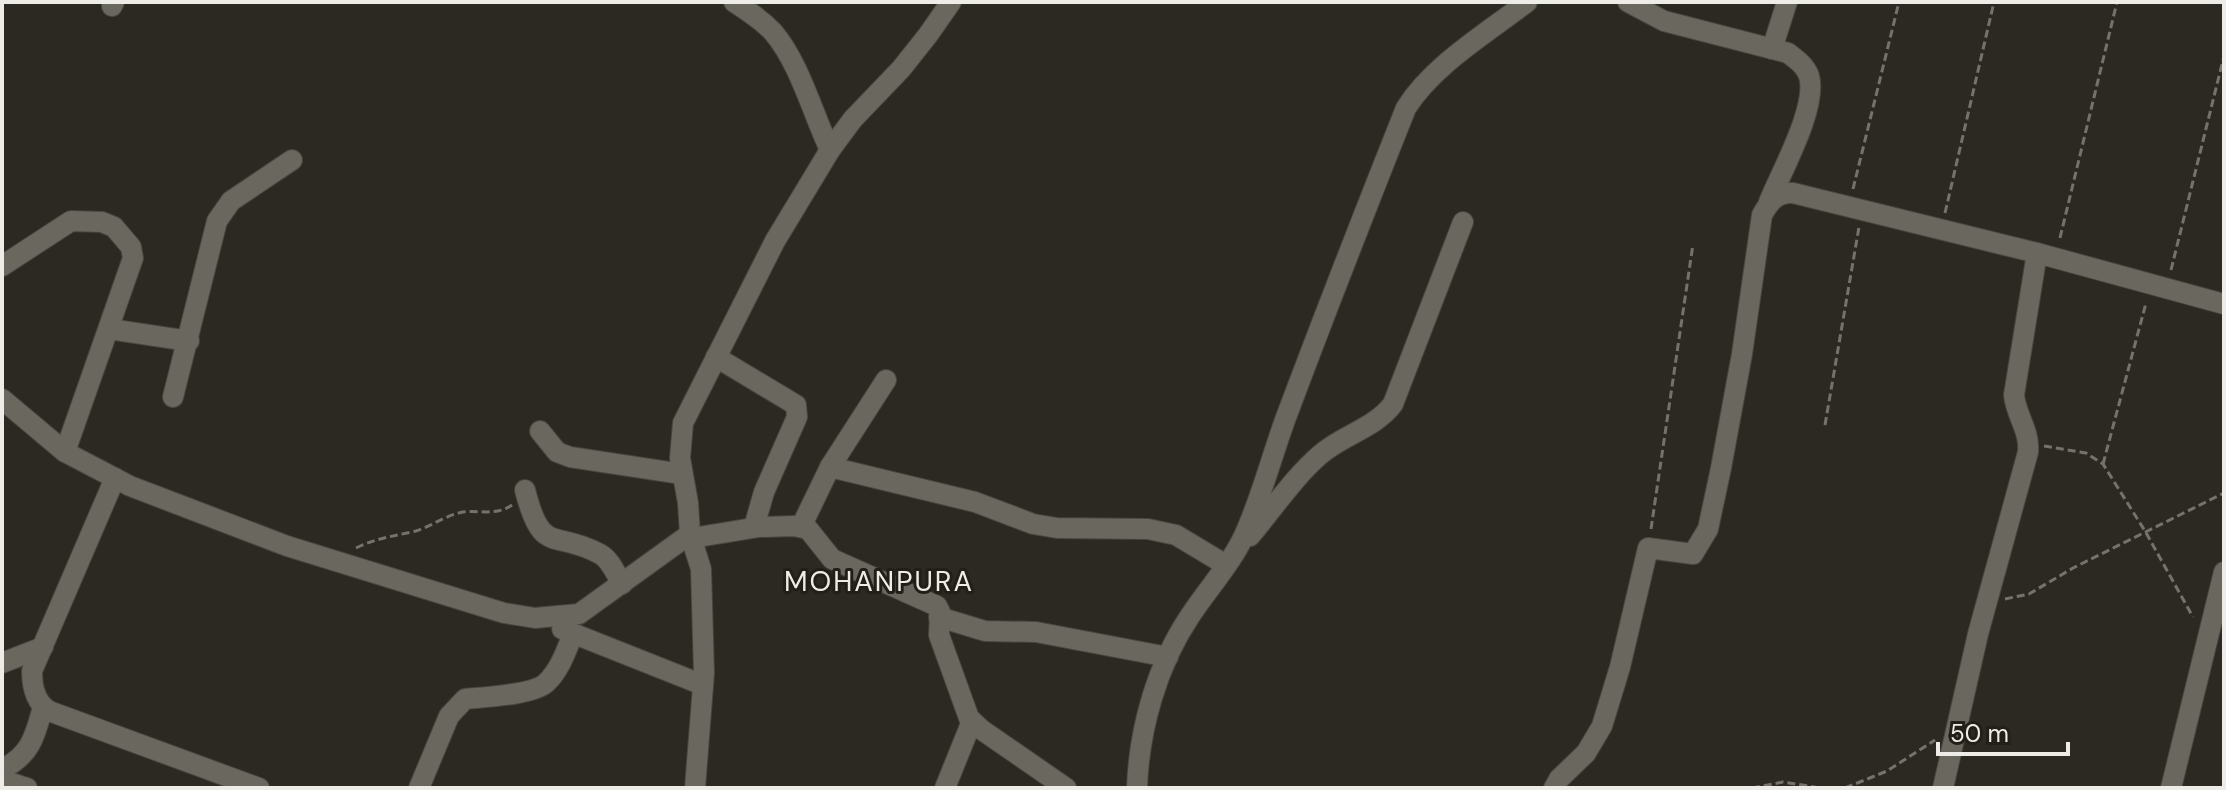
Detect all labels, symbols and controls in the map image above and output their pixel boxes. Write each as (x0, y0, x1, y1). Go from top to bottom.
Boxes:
district label: MOHANPURA (784, 563, 974, 600)
scale bar (1938, 706, 2068, 756)
text: 50 m (1950, 718, 2009, 749)

